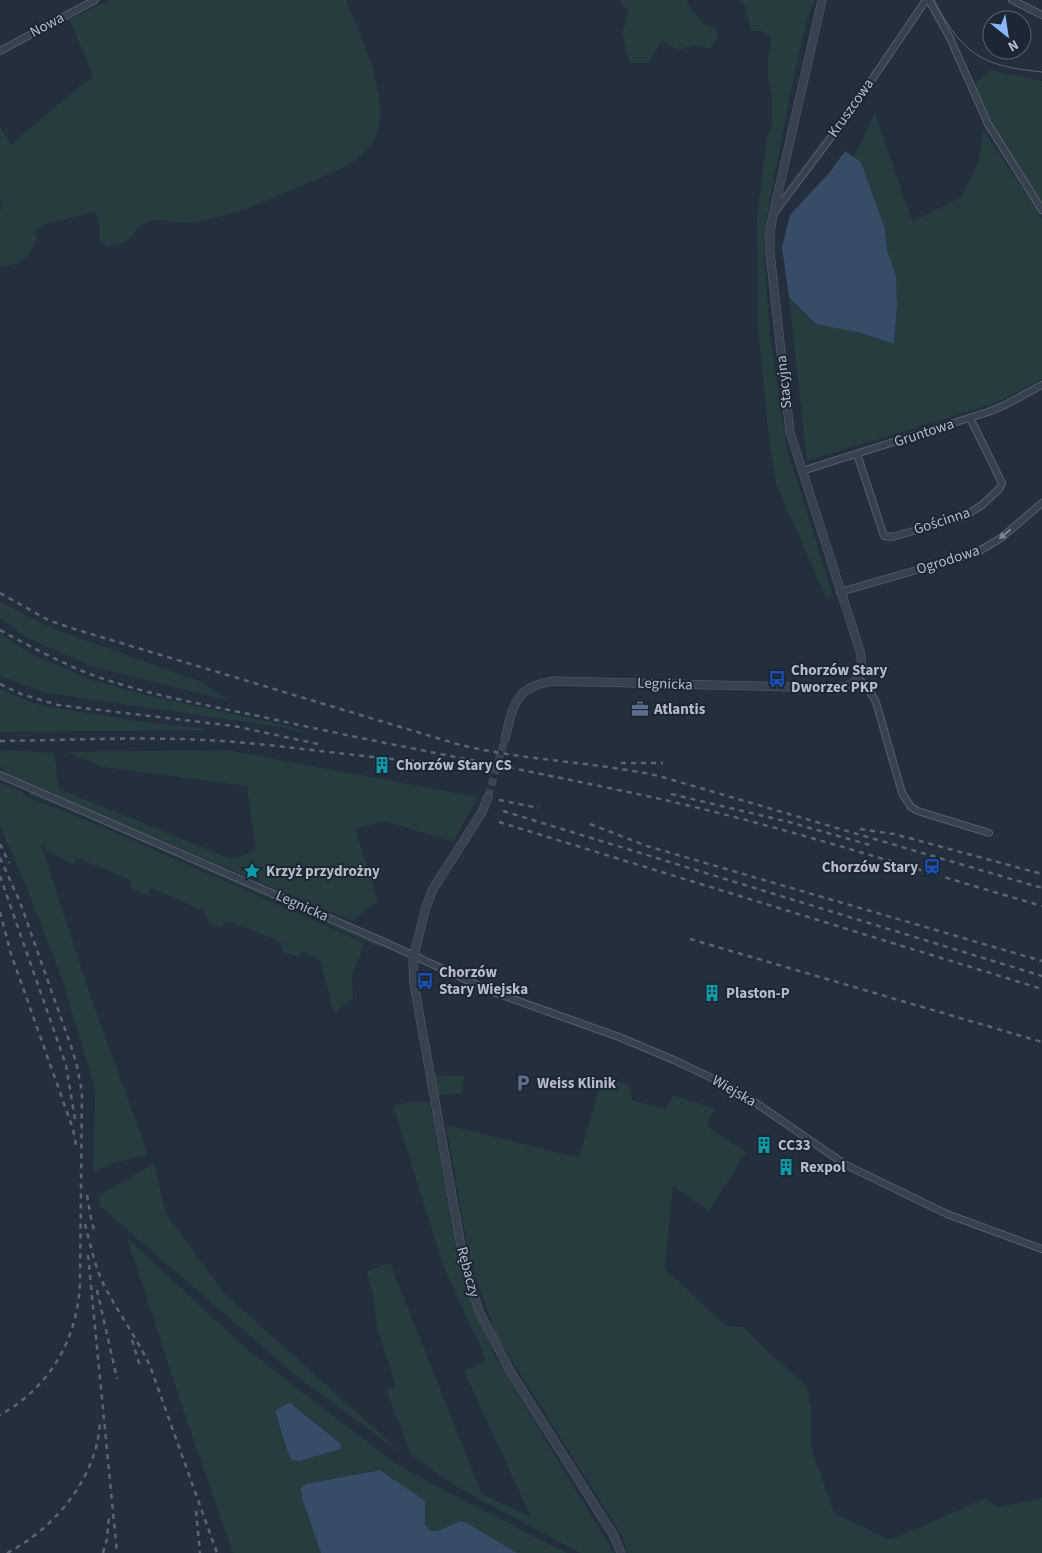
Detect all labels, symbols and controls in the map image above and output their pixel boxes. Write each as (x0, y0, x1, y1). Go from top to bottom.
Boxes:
street label: Nowa (26, 7, 68, 43)
north arrow (982, 10, 1032, 60)
text: N (1004, 34, 1022, 56)
street label: Kruszcowa (823, 74, 879, 142)
street label: Stacyjna (771, 354, 797, 410)
street label: Gruntowa (891, 413, 957, 453)
street label: Gościnna (911, 502, 973, 540)
one-way arrow (999, 529, 1012, 540)
street label: Ogrodowa (914, 540, 982, 580)
place label: Chorzów Stary Dworzec PKP (791, 660, 887, 698)
bus stop icon: Chorzów Stary Dworzec PKP (767, 669, 787, 689)
street label: Legnicka (637, 673, 693, 695)
office icon: Atlantis (630, 699, 650, 719)
place label: Atlantis (653, 699, 706, 720)
building icon: Chorzów Stary CS (372, 755, 392, 775)
place label: Chorzów Stary CS (396, 755, 512, 776)
place label: Chorzów Stary (822, 857, 918, 878)
station icon: Chorzów Stary (922, 857, 942, 877)
place icon: Krzyż przydrożny (242, 861, 262, 881)
place label: Krzyż przydrożny (266, 861, 380, 882)
street label: Legnicka (272, 885, 332, 927)
place label: Chorzów Stary Wiejska (439, 962, 528, 1000)
bus stop icon: Chorzów Stary Wiejska (415, 971, 435, 991)
building icon: Plaston-P (702, 983, 722, 1003)
place label: Plaston-P (726, 983, 790, 1004)
street label: Wiejska (708, 1070, 760, 1112)
parking icon: Weiss Klinik (513, 1073, 533, 1093)
place label: Weiss Klinik (537, 1073, 617, 1094)
building icon: CC33 (754, 1135, 774, 1155)
place label: CC33 (778, 1135, 811, 1156)
building icon: Rexpol (776, 1157, 796, 1177)
place label: Rexpol (800, 1157, 846, 1178)
street label: Rębaczy (451, 1244, 485, 1300)

